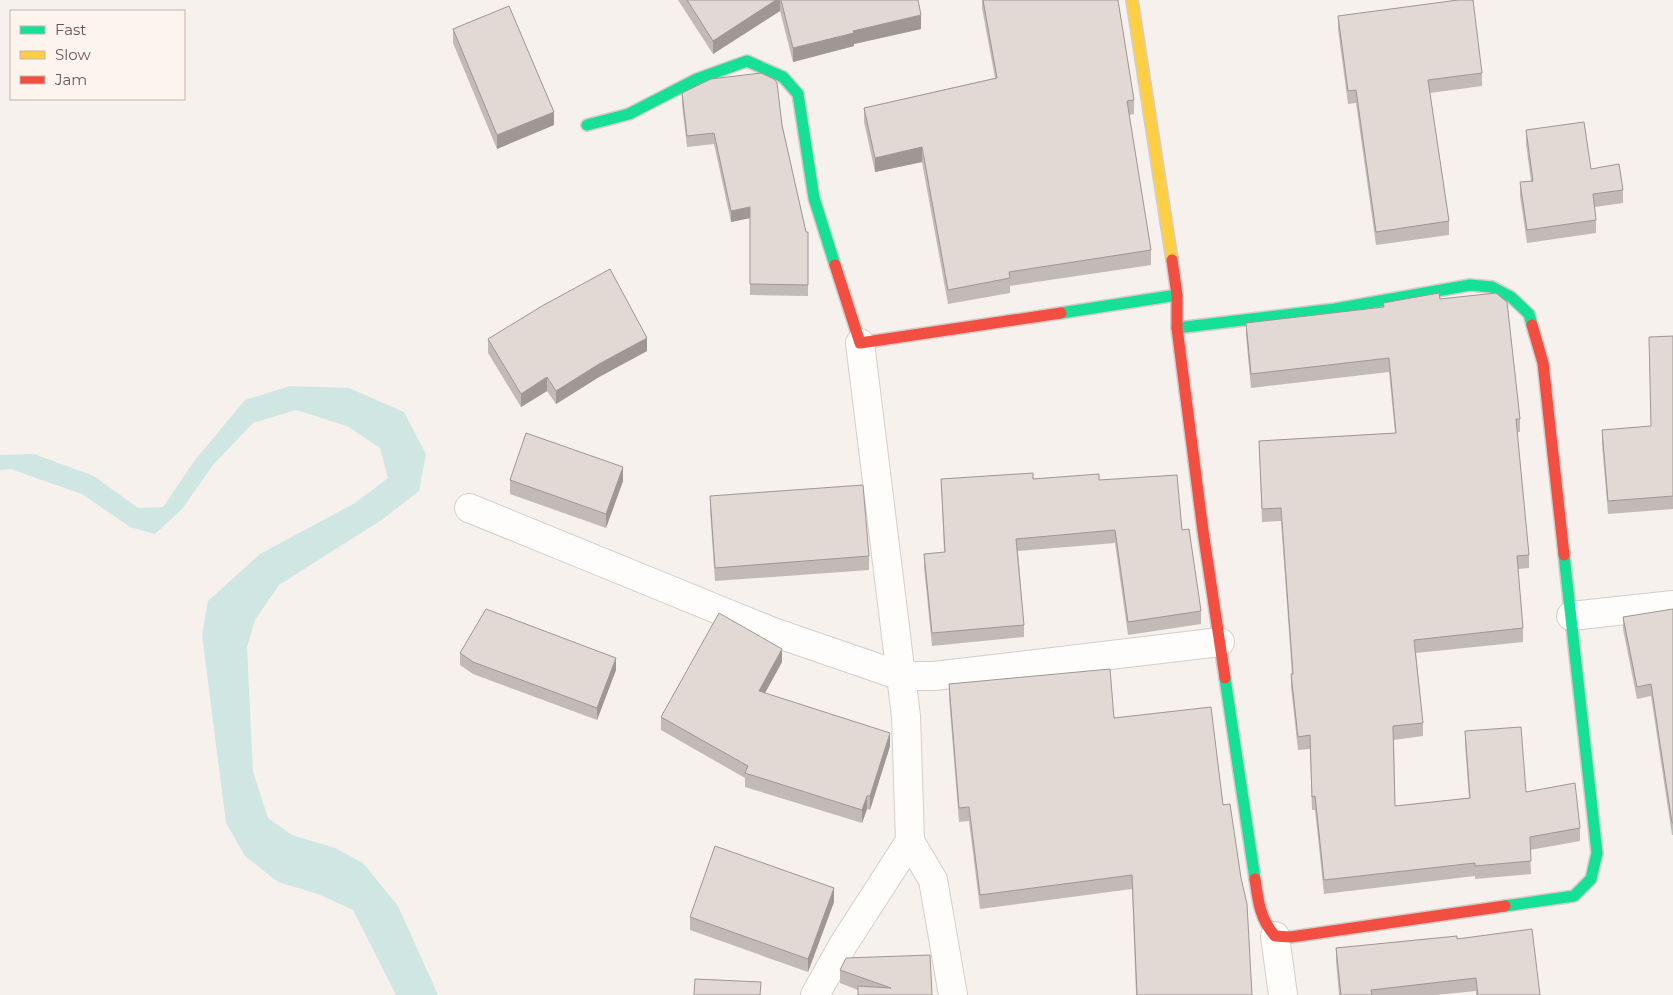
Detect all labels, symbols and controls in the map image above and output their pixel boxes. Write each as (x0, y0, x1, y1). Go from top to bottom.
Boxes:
legend (10, 10, 185, 100)
text: Fast (55, 20, 86, 39)
text: Slow (55, 45, 91, 64)
text: Jam (54, 70, 87, 89)

